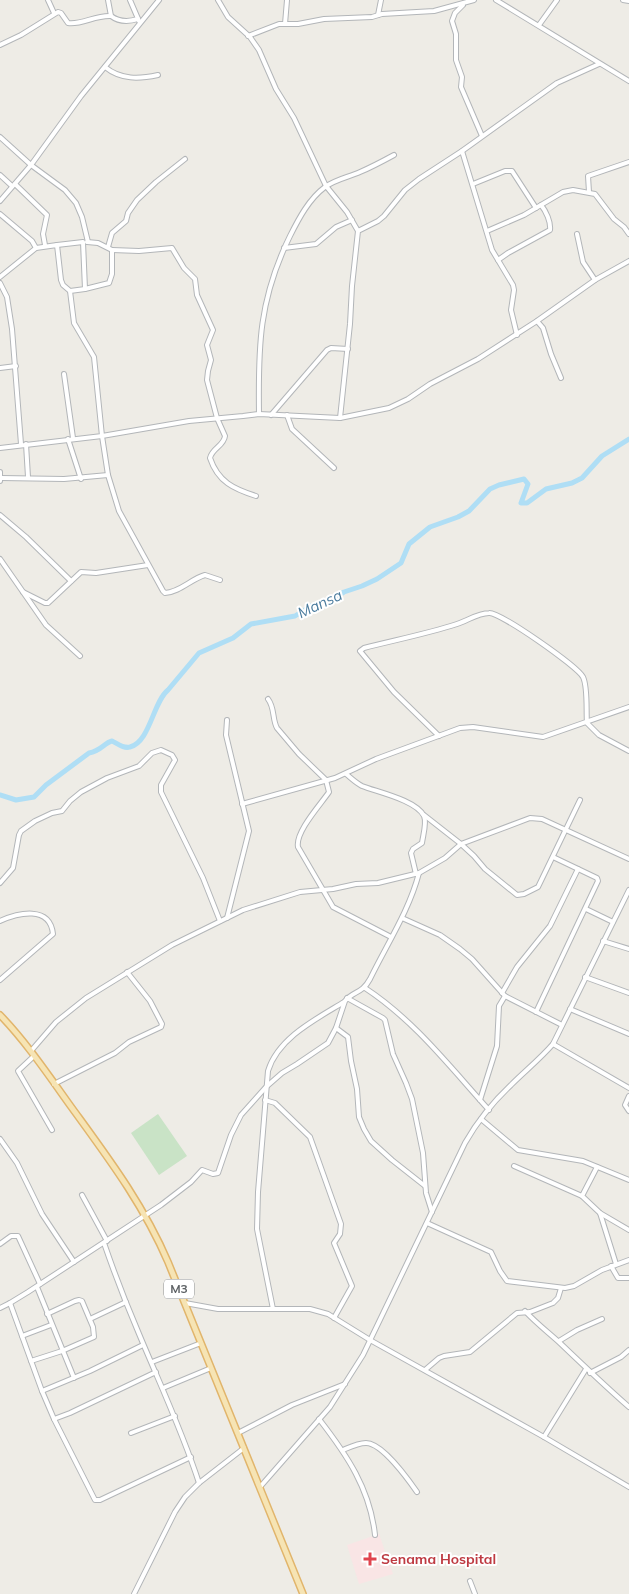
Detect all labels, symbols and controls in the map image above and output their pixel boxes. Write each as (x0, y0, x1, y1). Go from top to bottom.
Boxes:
water label: Mansa (294, 585, 345, 622)
road number: M3 (164, 1280, 194, 1298)
place label: Senama Hospital (381, 1550, 496, 1568)
marker: Senama Hospital (363, 1552, 377, 1566)

